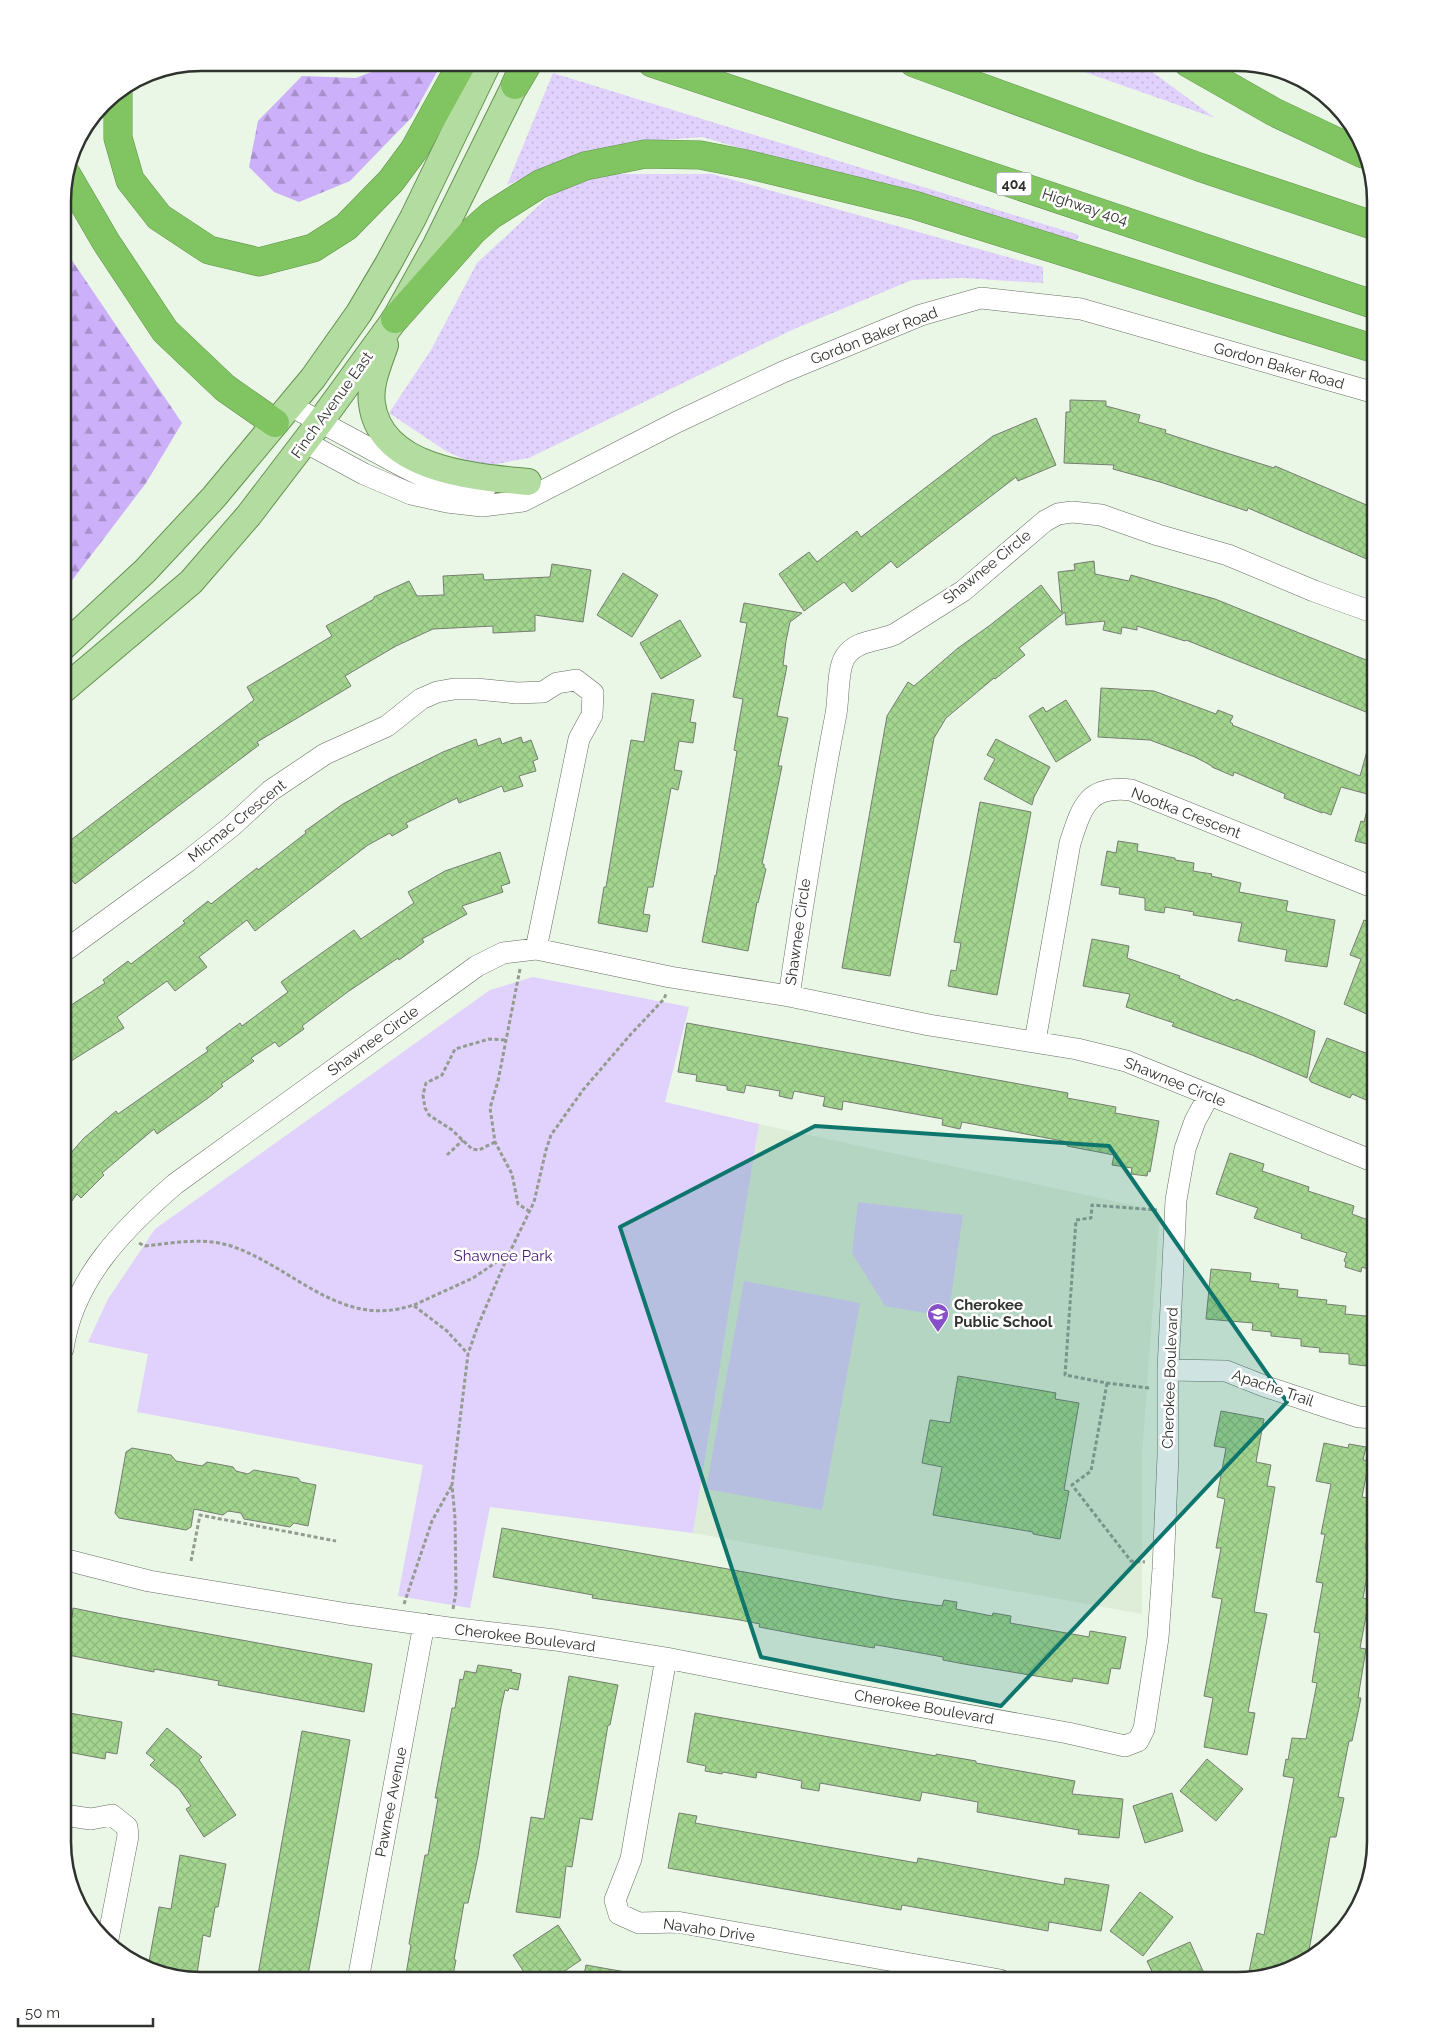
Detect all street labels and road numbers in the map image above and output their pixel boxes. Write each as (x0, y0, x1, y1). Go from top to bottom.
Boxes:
road number: 404 (996, 172, 1032, 195)
street label: Highway 404 (1040, 185, 1130, 229)
street label: Gordon Baker Road (808, 303, 940, 369)
street label: Gordon Baker Road (1212, 339, 1346, 393)
street label: Finch Avenue East (287, 348, 377, 462)
street label: Shawnee Circle (939, 526, 1035, 608)
street label: Micmac Crescent (184, 776, 290, 866)
street label: Nootka Crescent (1129, 784, 1243, 842)
street label: Shawnee Circle (782, 877, 814, 987)
street label: Shawnee Circle (324, 1002, 422, 1080)
street label: Shawnee Circle (1122, 1053, 1229, 1111)
street label: Cherokee Boulevard (1159, 1307, 1181, 1449)
street label: Apache Trail (1230, 1366, 1317, 1411)
street label: Cherokee Boulevard (454, 1620, 596, 1656)
street label: Cherokee Boulevard (853, 1686, 995, 1728)
street label: Pawnee Avenue (372, 1745, 411, 1859)
street label: Navaho Drive (662, 1915, 756, 1945)

